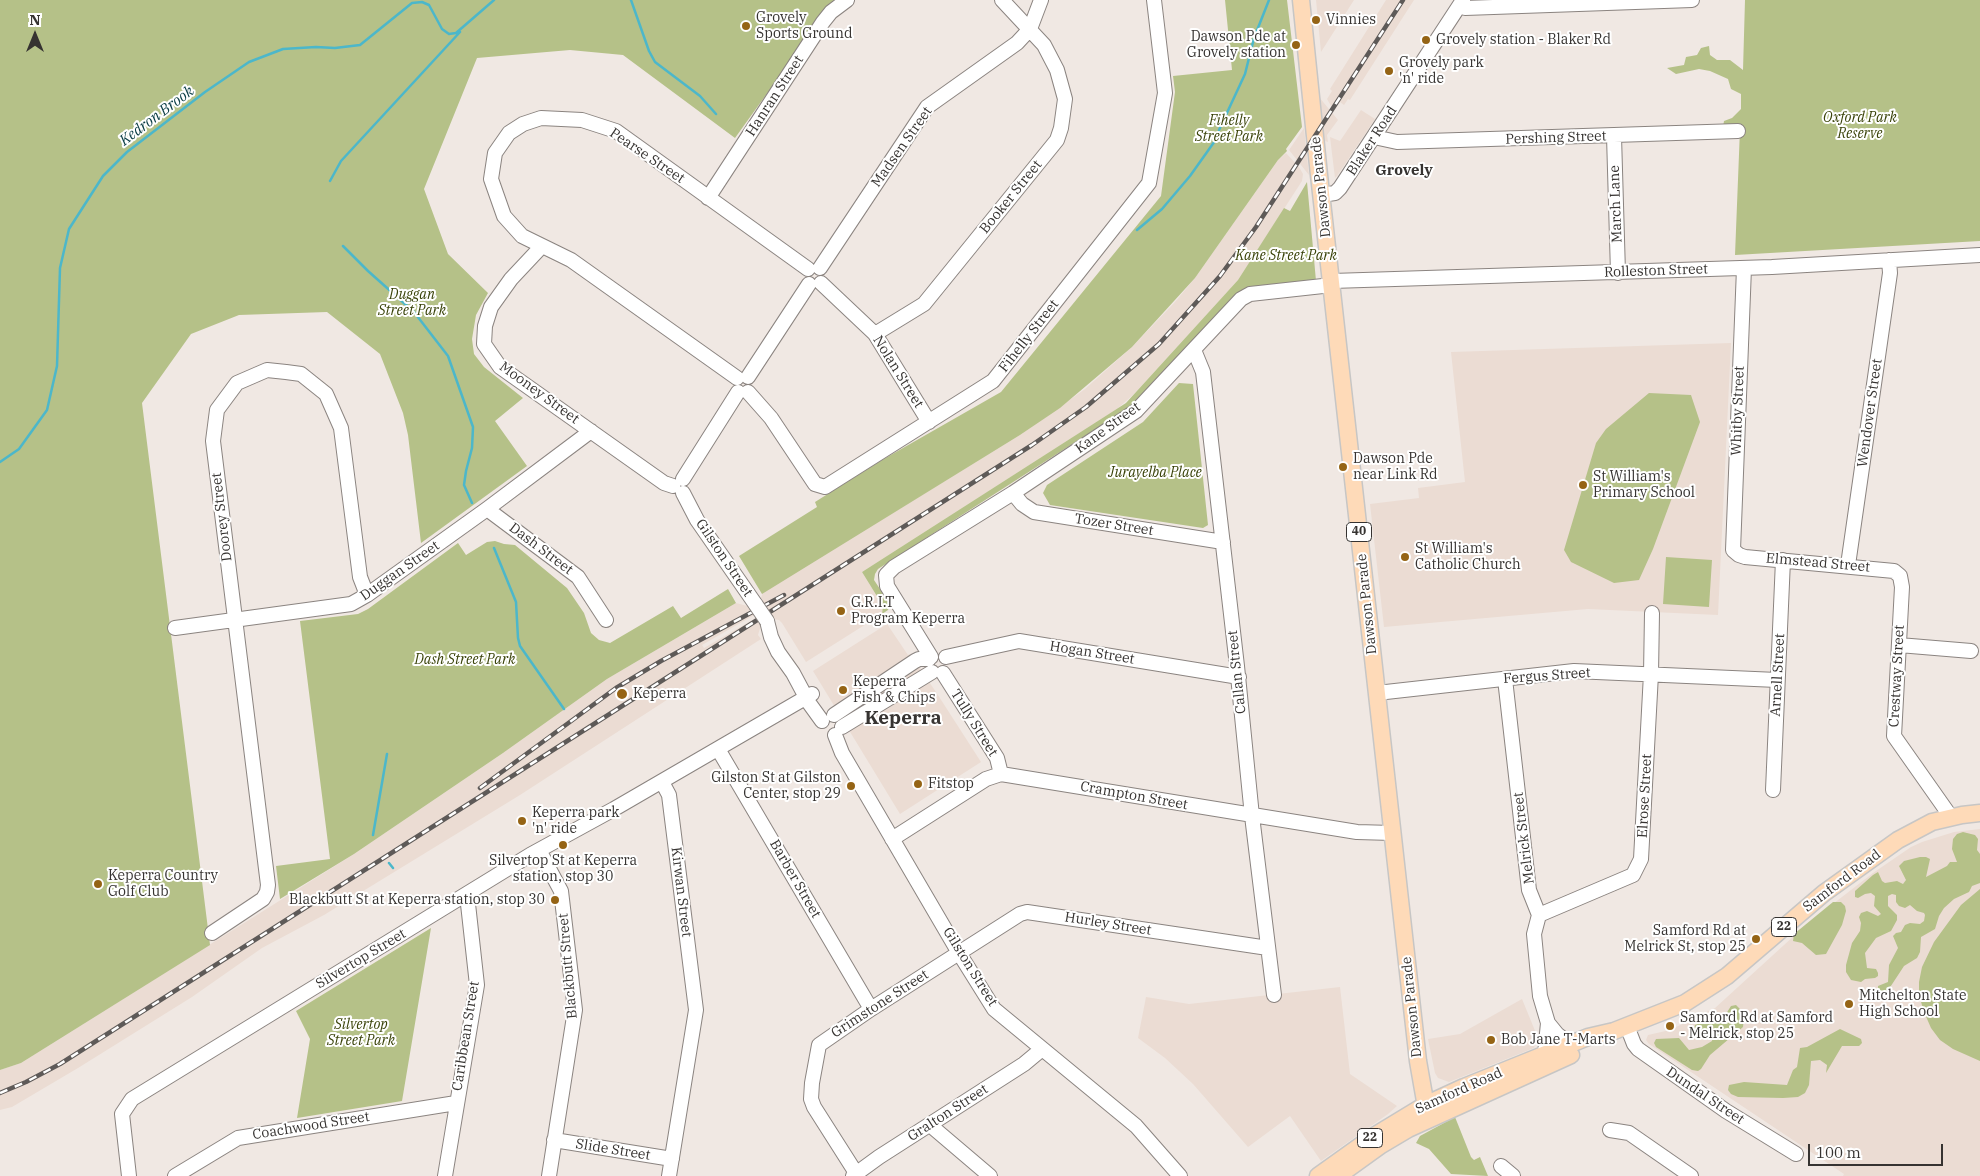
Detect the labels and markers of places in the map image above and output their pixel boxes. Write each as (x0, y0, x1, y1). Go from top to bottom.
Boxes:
place label: Grovely Sports Ground (756, 10, 852, 42)
place label: Vinnies (1326, 12, 1376, 28)
marker: Vinnies (1310, 14, 1322, 26)
marker: Grovely Sports Ground (740, 20, 752, 32)
place label: Dawson Pde at Grovely station (1187, 29, 1286, 62)
place label: Grovely station - Blaker Rd (1436, 32, 1611, 48)
marker: Grovely station - Blaker Rd (1420, 34, 1432, 46)
marker: Dawson Pde at Grovely station (1290, 39, 1302, 51)
place label: Grovely park 'n' ride (1399, 55, 1484, 88)
marker: Grovely park 'n' ride (1383, 65, 1395, 77)
place label: Dawson Pde near Link Rd (1353, 451, 1437, 484)
marker: Dawson Pde near Link Rd (1337, 461, 1349, 473)
place label: St William's Primary School (1593, 469, 1695, 502)
marker: St William's Primary School (1577, 479, 1589, 491)
place label: St William's Catholic Church (1415, 541, 1521, 574)
marker: St William's Catholic Church (1399, 551, 1411, 563)
place label: G.R.I.T Program Keperra (851, 595, 965, 628)
marker: G.R.I.T Program Keperra (835, 605, 847, 617)
place label: Keperra Fish & Chips (853, 674, 935, 706)
marker: Keperra Fish & Chips (837, 684, 849, 696)
place label: Keperra (633, 686, 686, 702)
marker: Keperra (615, 687, 629, 701)
place label: Gilston St at Gilston Center, stop 29 (711, 770, 841, 802)
place label: Fitstop (928, 776, 974, 792)
marker: Fitstop (912, 778, 924, 790)
marker: Gilston St at Gilston Center, stop 29 (845, 780, 857, 792)
place label: Keperra park 'n' ride (532, 805, 619, 838)
marker: Keperra park 'n' ride (516, 815, 528, 827)
marker: Silvertop St at Keperra station, stop 30 (557, 839, 569, 851)
place label: Silvertop St at Keperra station, stop 30 (489, 853, 637, 886)
place label: Keperra Country Golf Club (108, 868, 218, 900)
marker: Keperra Country Golf Club (92, 878, 104, 890)
place label: Blackbutt St at Keperra station, stop 30 (289, 892, 545, 908)
marker: Blackbutt St at Keperra station, stop 30 (549, 894, 561, 906)
place label: Samford Rd at Melrick St, stop 25 (1624, 923, 1746, 956)
marker: Samford Rd at Melrick St, stop 25 (1750, 933, 1762, 945)
place label: Mitchelton State High School (1859, 988, 1966, 1020)
marker: Mitchelton State High School (1843, 998, 1855, 1010)
place label: Samford Rd at Samford - Melrick, stop 25 (1680, 1010, 1833, 1042)
marker: Samford Rd at Samford - Melrick, stop 25 (1664, 1020, 1676, 1032)
place label: Bob Jane T-Marts (1501, 1032, 1615, 1048)
marker: Bob Jane T-Marts (1485, 1034, 1497, 1046)

